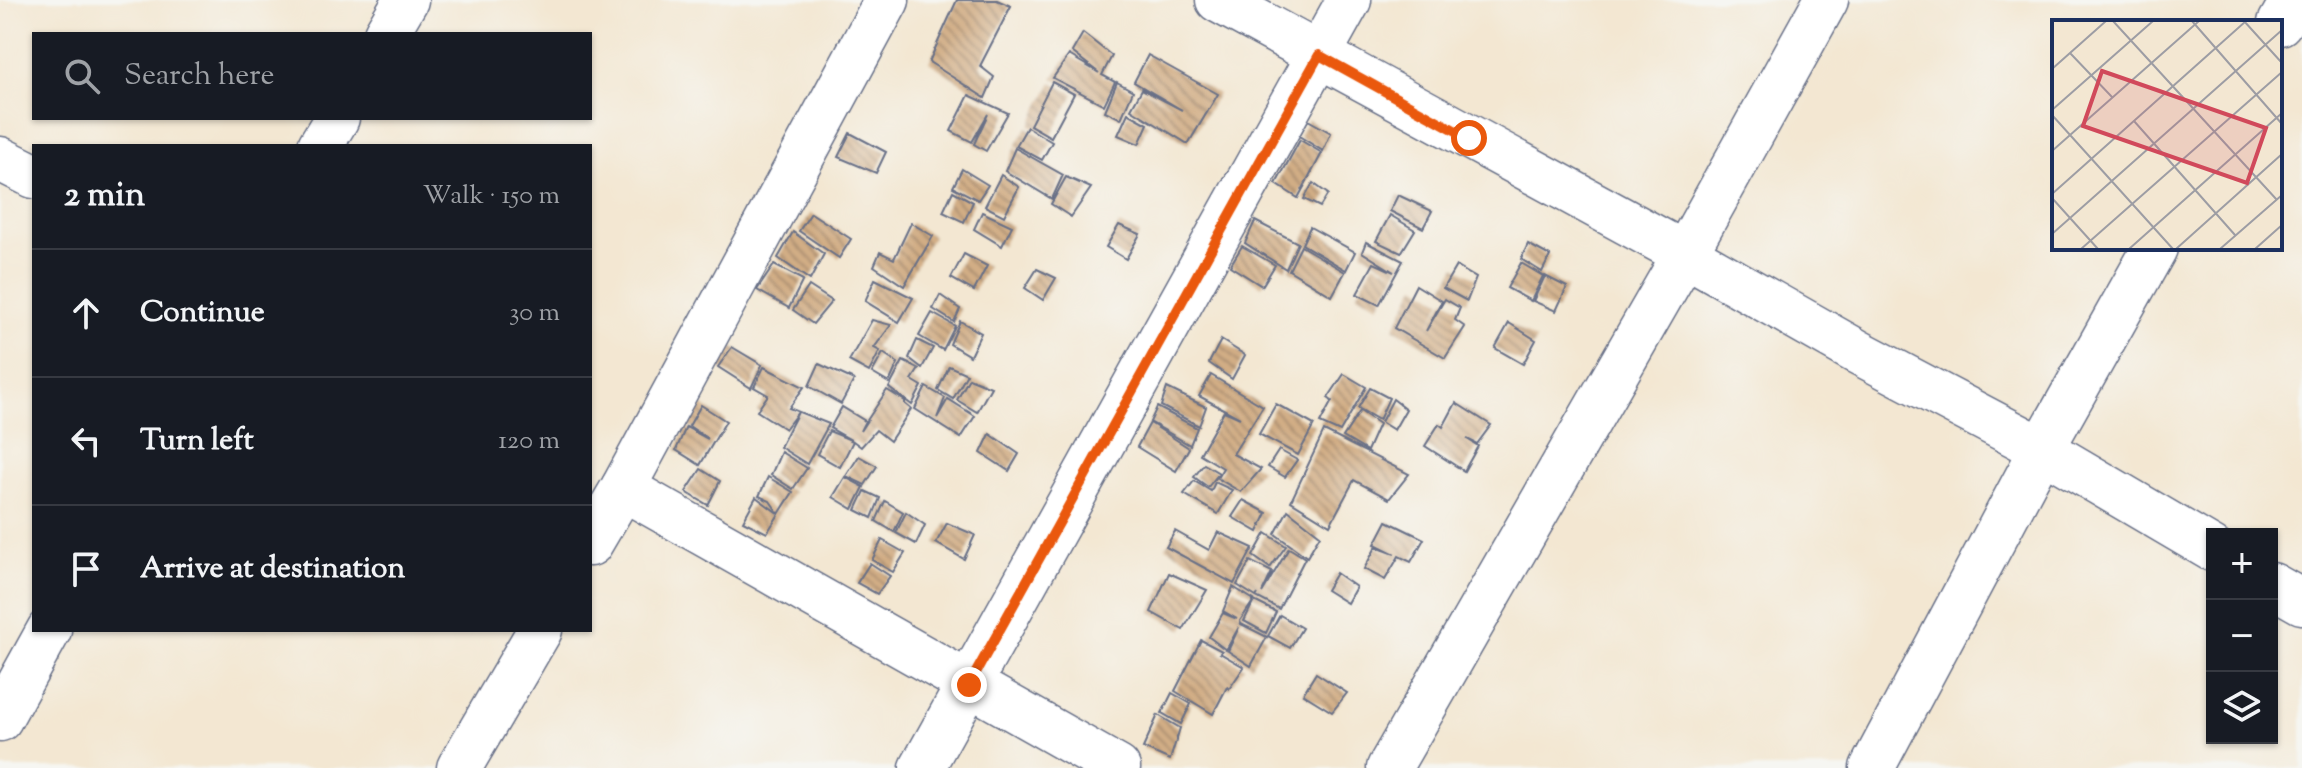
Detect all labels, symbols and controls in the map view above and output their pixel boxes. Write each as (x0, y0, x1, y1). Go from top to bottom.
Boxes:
inset map (2052, 20, 2282, 250)
search box (32, 32, 592, 120)
icon: search (60, 54, 104, 98)
text: Search here (124, 55, 274, 98)
route start (1451, 120, 1487, 156)
text: 2 min (64, 172, 145, 221)
text: Walk · 150 m (423, 178, 560, 215)
icon: ahead (64, 291, 108, 335)
text: Continue (140, 292, 265, 335)
text: 30 m (509, 295, 560, 332)
icon: left (64, 419, 108, 463)
text: Turn left (140, 420, 254, 463)
text: 120 m (498, 423, 560, 460)
map controls (2206, 528, 2278, 744)
button: + (2206, 528, 2278, 600)
icon: arrive (64, 547, 108, 591)
text: Arrive at destination (140, 548, 405, 591)
button: − (2206, 600, 2278, 672)
route end (951, 667, 987, 703)
button: layers (2206, 672, 2278, 744)

